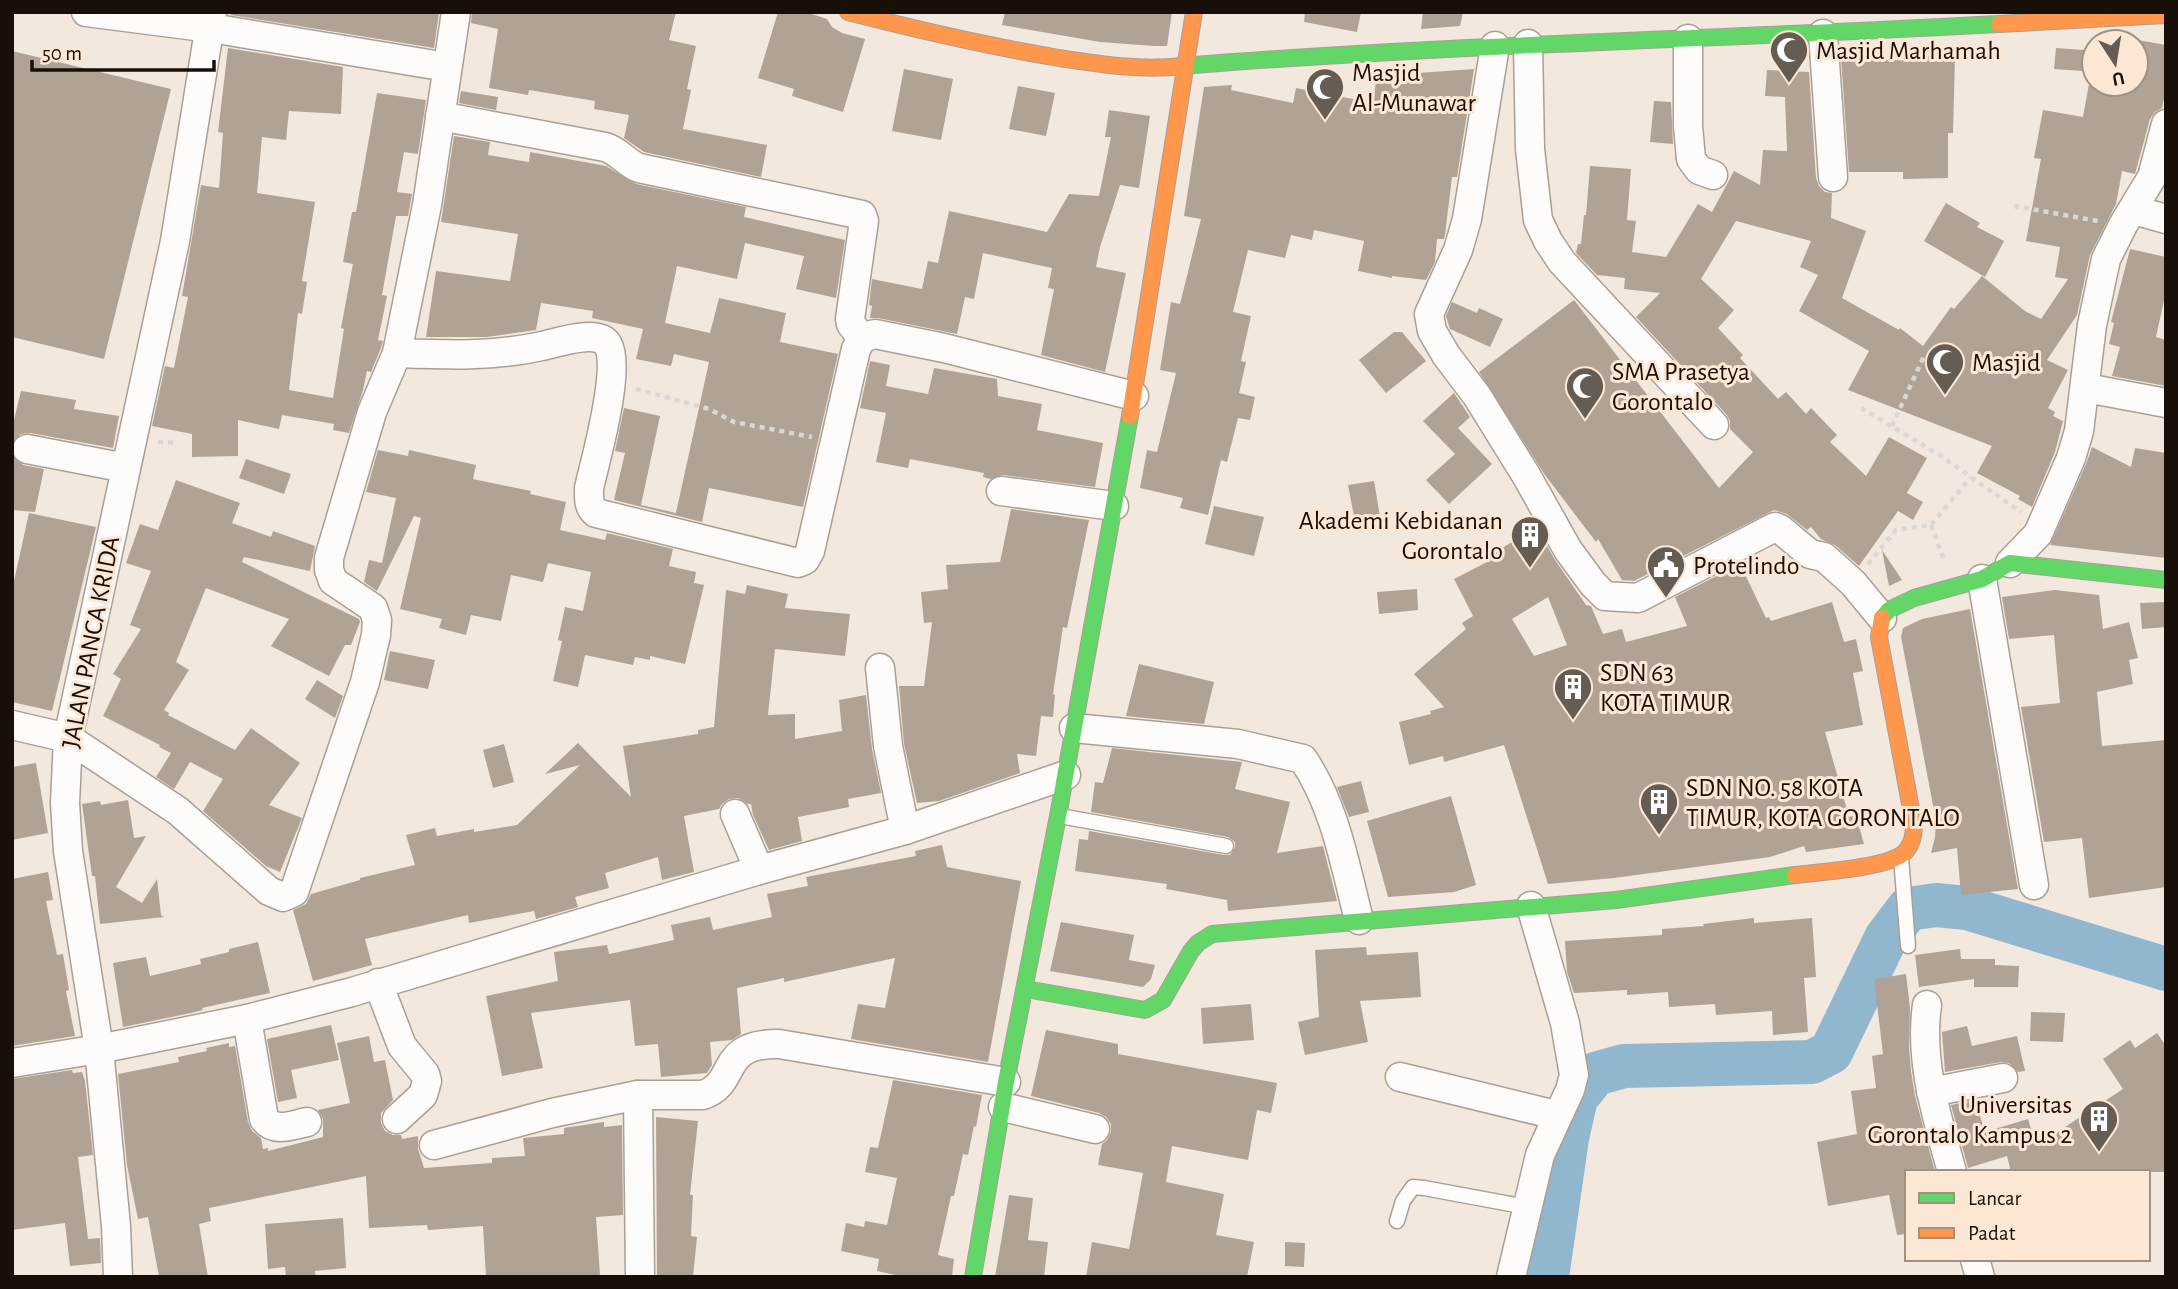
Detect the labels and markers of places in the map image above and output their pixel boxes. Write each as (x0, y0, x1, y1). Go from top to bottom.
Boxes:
mosque icon: Masjid Marhamah (1768, 29, 1810, 84)
place label: Masjid Marhamah (1816, 38, 2001, 64)
place label: Masjid Al-Munawar (1352, 60, 1477, 116)
mosque icon: Masjid Al-Munawar (1304, 66, 1346, 121)
mosque icon: Masjid (1924, 341, 1966, 396)
place label: Masjid (1972, 350, 2041, 376)
place label: SMA Prasetya Gorontalo (1612, 359, 1750, 415)
mosque icon: SMA Prasetya Gorontalo (1564, 365, 1606, 420)
place label: Akademi Kebidanan Gorontalo (1299, 508, 1503, 564)
building icon: Akademi Kebidanan Gorontalo (1509, 514, 1551, 569)
public building icon: Protelindo (1645, 544, 1687, 599)
place label: Protelindo (1693, 553, 1800, 579)
place label: SDN 63 KOTA TIMUR (1600, 660, 1731, 716)
building icon: SDN 63 KOTA TIMUR (1552, 666, 1594, 721)
place label: SDN NO. 58 KOTA TIMUR, KOTA GORONTALO (1686, 775, 1960, 831)
building icon: SDN NO. 58 KOTA TIMUR, KOTA GORONTALO (1638, 781, 1680, 836)
place label: Universitas Gorontalo Kampus 2 (1868, 1092, 2072, 1148)
building icon: Universitas Gorontalo Kampus 2 (2078, 1098, 2120, 1153)

